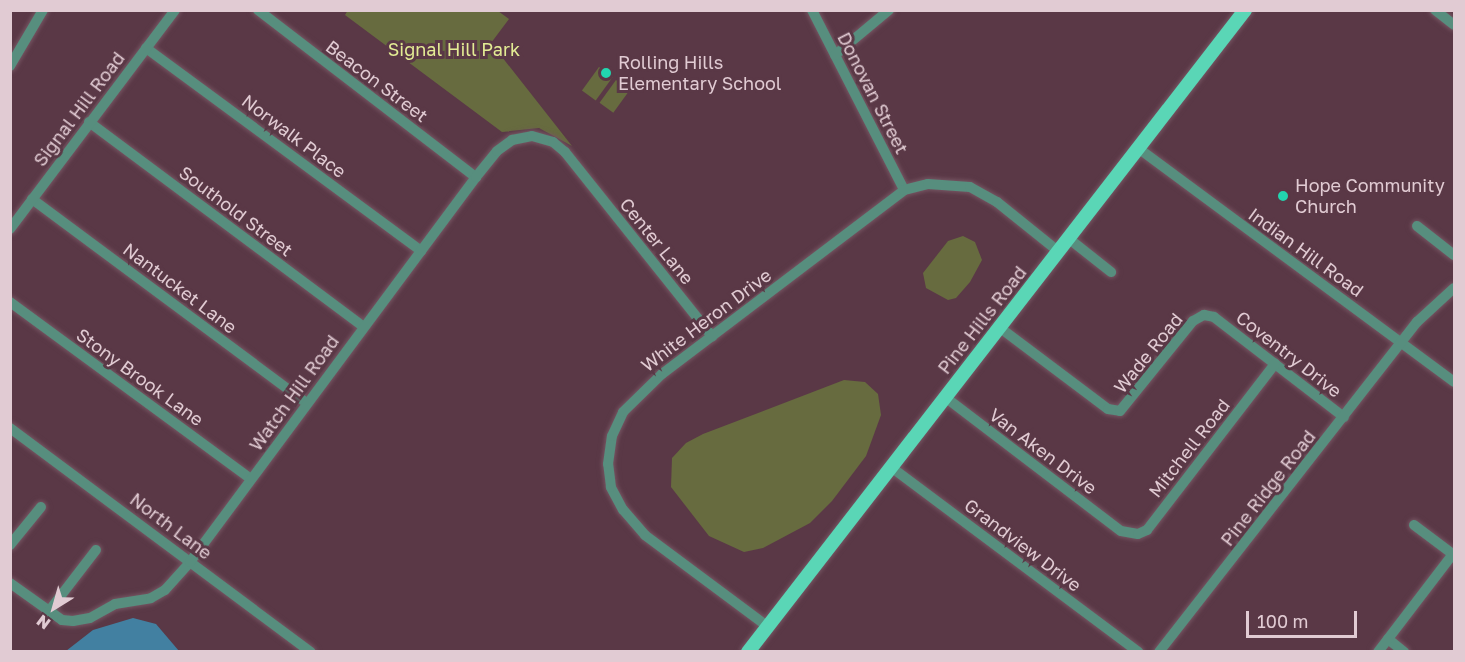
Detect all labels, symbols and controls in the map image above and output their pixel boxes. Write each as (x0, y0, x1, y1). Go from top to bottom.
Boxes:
street label: Donovan Street (833, 29, 913, 157)
street label: Beacon Street (322, 36, 432, 126)
park label: Signal Hill Park (388, 38, 520, 60)
street label: Signal Hill Road (29, 48, 129, 170)
place label: Rolling Hills Elementary School (618, 52, 782, 94)
marker: Rolling Hills Elementary School (599, 66, 613, 80)
street label: Norwalk Place (238, 90, 350, 182)
street label: Southold Street (175, 161, 297, 261)
place label: Hope Community Church (1295, 175, 1445, 218)
marker: Hope Community Church (1276, 189, 1290, 203)
street label: Center Lane (616, 193, 698, 289)
street label: Indian Hill Road (1244, 203, 1368, 301)
street label: Nantucket Lane (119, 238, 241, 338)
street label: Pine Hills Road (933, 262, 1031, 378)
street label: White Heron Drive (637, 264, 775, 376)
street label: Coventry Drive (1232, 306, 1346, 402)
street label: Wade Road (1109, 309, 1187, 397)
street label: Stony Brook Lane (72, 324, 208, 430)
street label: Watch Hill Road (245, 331, 343, 455)
street label: Mitchell Road (1144, 394, 1234, 502)
street label: Van Aken Drive (985, 403, 1101, 499)
street label: Pine Ridge Road (1216, 426, 1320, 550)
street label: North Lane (126, 488, 216, 564)
street label: Grandview Drive (960, 494, 1086, 596)
north arrow (24, 578, 84, 638)
scale bar (1249, 599, 1360, 637)
text: 100 m (1257, 610, 1308, 632)
text: N (32, 611, 54, 634)

